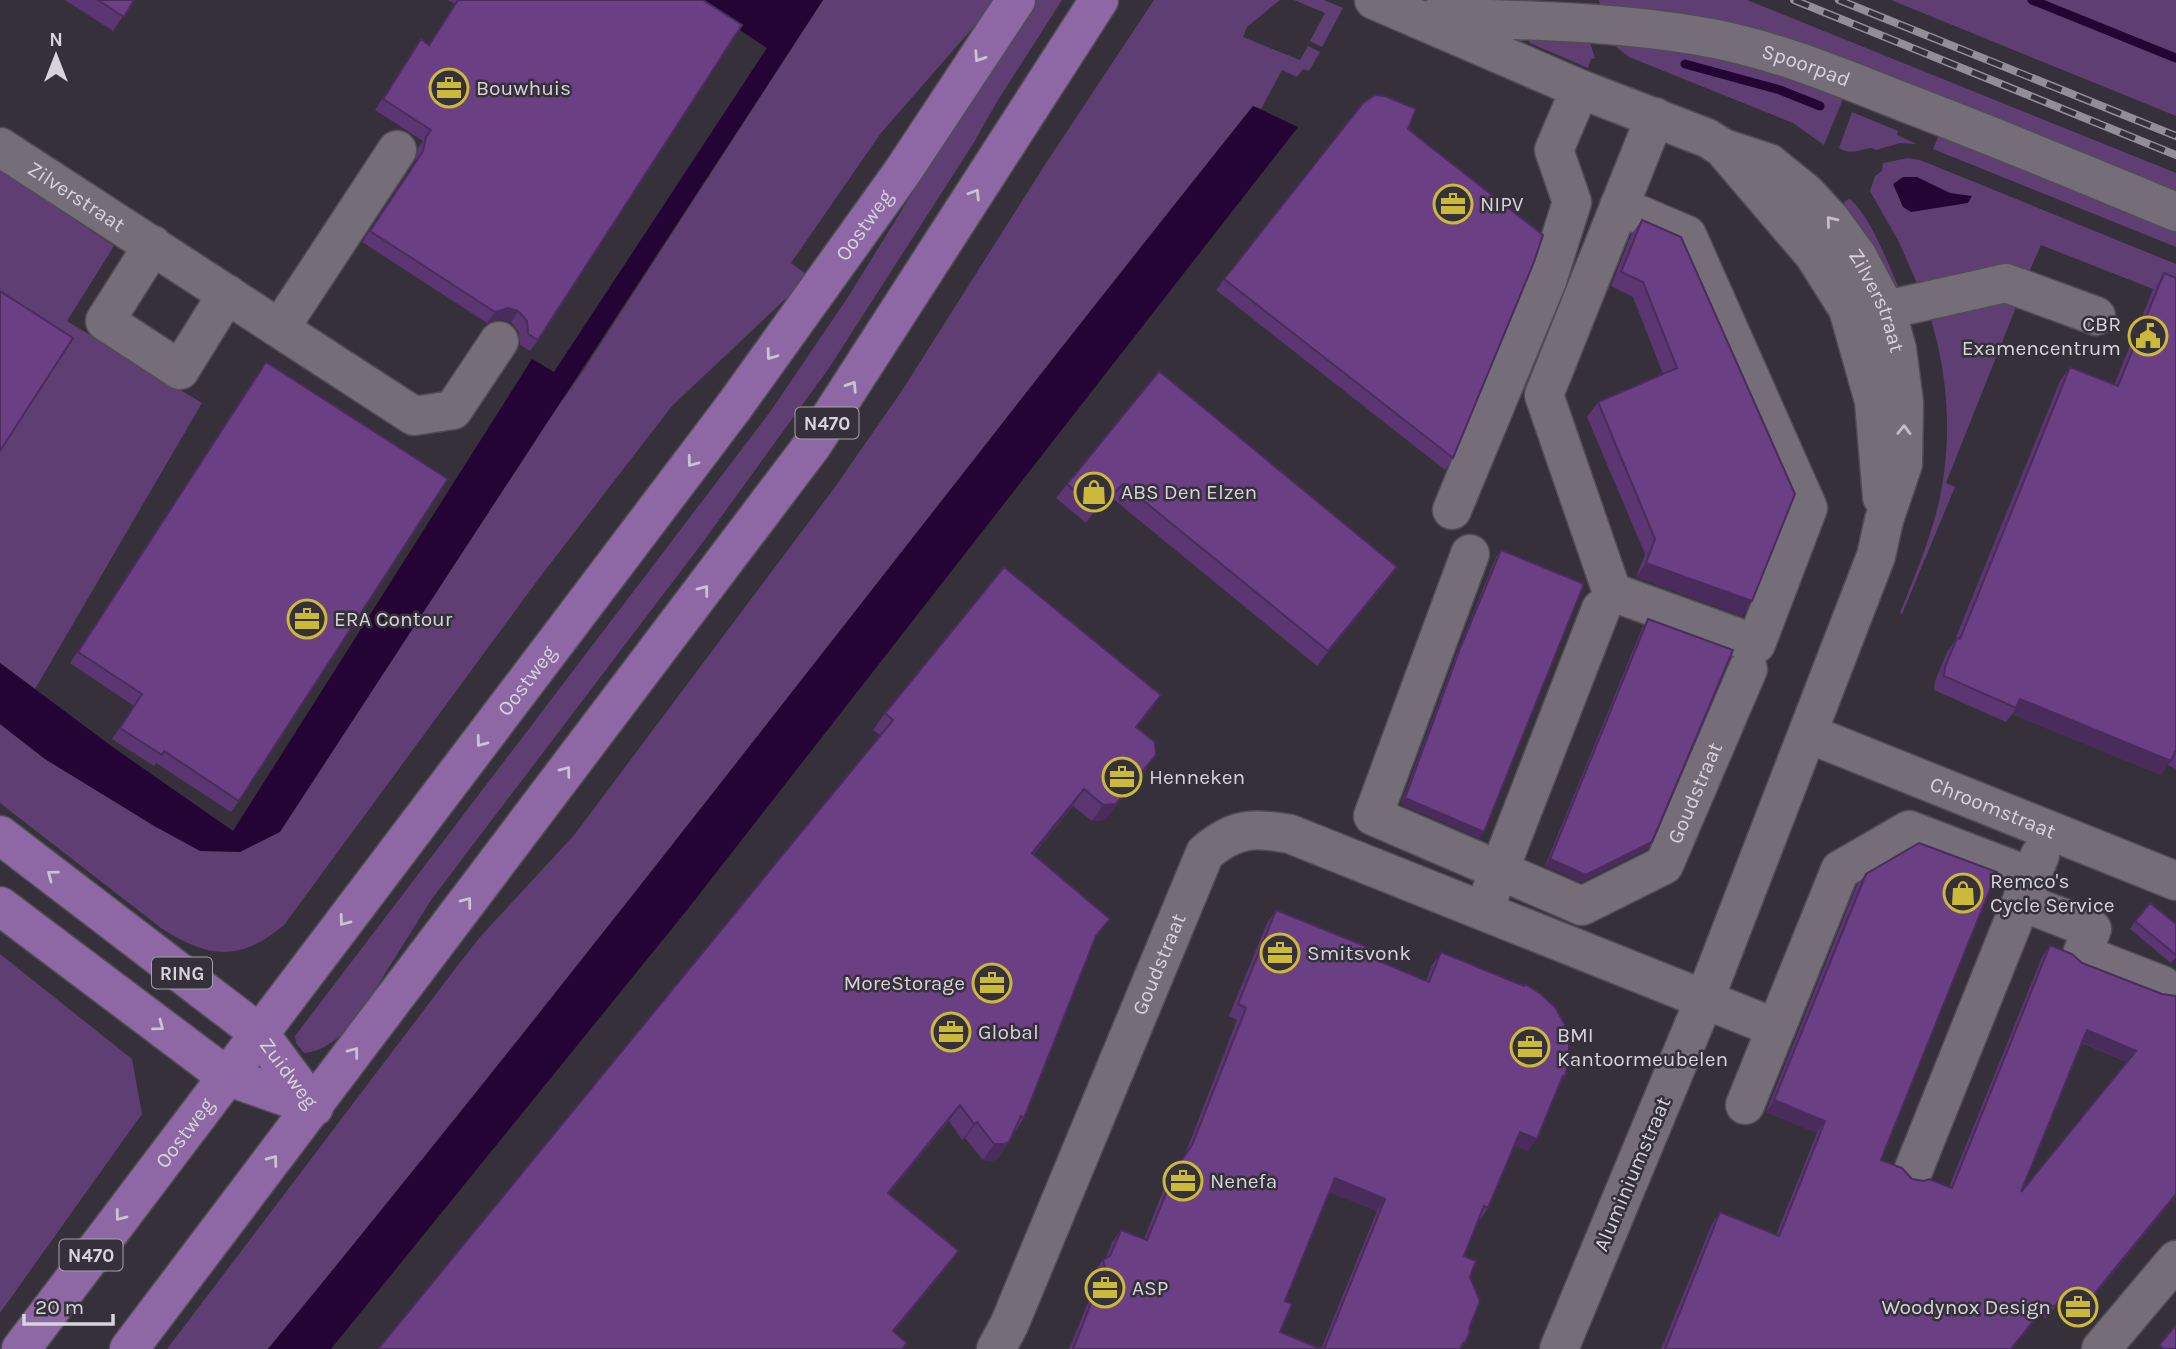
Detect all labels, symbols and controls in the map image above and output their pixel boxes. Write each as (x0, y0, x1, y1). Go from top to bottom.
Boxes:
north arrow (21, 21, 91, 91)
text: N (49, 29, 63, 51)
street label: Spoorpad (1759, 39, 1854, 92)
one-way arrow (975, 50, 988, 63)
office icon: Bouwhuis (428, 67, 470, 109)
place label: Bouwhuis (476, 76, 571, 100)
street label: Zilverstraat (23, 156, 130, 237)
office icon: NIPV (1432, 183, 1474, 225)
street label: Oostweg (831, 185, 898, 265)
one-way arrow (966, 189, 979, 202)
place label: NIPV (1480, 192, 1524, 216)
one-way arrow (1826, 216, 1839, 228)
street label: Zilverstraat (1844, 244, 1909, 355)
place label: CBR Examencentrum (1962, 312, 2121, 360)
public building icon: CBR Examencentrum (2127, 315, 2169, 357)
one-way arrow (767, 347, 779, 360)
one-way arrow (844, 381, 856, 394)
road number: N470 (796, 408, 858, 438)
one-way arrow (1896, 425, 1911, 436)
one-way arrow (687, 455, 700, 467)
shop icon: ABS Den Elzen (1073, 471, 1115, 513)
place label: ABS Den Elzen (1121, 480, 1257, 504)
one-way arrow (696, 585, 709, 598)
office icon: ERA Contour (286, 598, 328, 640)
place label: ERA Contour (334, 607, 453, 631)
street label: Oostweg (492, 641, 561, 721)
one-way arrow (476, 734, 489, 746)
street label: Goudstraat (1663, 739, 1727, 847)
office icon: Henneken (1101, 756, 1143, 798)
place label: Henneken (1149, 765, 1245, 789)
one-way arrow (558, 766, 571, 779)
street label: Chroomstraat (1926, 772, 2059, 844)
place label: Remco's Cycle Service (1990, 869, 2115, 917)
one-way arrow (47, 870, 60, 883)
shop icon: Remco's Cycle Service (1942, 872, 1984, 914)
one-way arrow (459, 897, 471, 910)
street label: Goudstraat (1127, 910, 1191, 1019)
one-way arrow (340, 914, 352, 926)
office icon: Smitsvonk (1259, 932, 1301, 974)
place label: Smitsvonk (1307, 941, 1411, 965)
road number: RING (152, 958, 212, 988)
office icon: MoreStorage (971, 962, 1013, 1004)
place label: MoreStorage (844, 971, 965, 995)
office icon: Global (930, 1011, 972, 1053)
one-way arrow (151, 1017, 164, 1030)
place label: Global (978, 1020, 1039, 1044)
place label: BMI Kantoormeubelen (1557, 1023, 1728, 1071)
office icon: BMI Kantoormeubelen (1509, 1026, 1551, 1068)
street label: Zuidweg (255, 1033, 323, 1113)
one-way arrow (346, 1047, 359, 1060)
street label: Oostweg (150, 1093, 219, 1173)
street label: Aluminiumstraat (1589, 1093, 1675, 1255)
one-way arrow (264, 1155, 277, 1168)
office icon: Nenefa (1162, 1160, 1204, 1202)
place label: Nenefa (1210, 1169, 1277, 1193)
one-way arrow (116, 1208, 129, 1220)
road number: N470 (60, 1240, 122, 1270)
office icon: ASP (1084, 1267, 1126, 1309)
place label: ASP (1132, 1276, 1168, 1300)
scale bar (24, 1282, 114, 1326)
office icon: Woodynox Design (2057, 1286, 2099, 1328)
text: 20 m (35, 1295, 84, 1319)
place label: Woodynox Design (1881, 1295, 2051, 1319)

